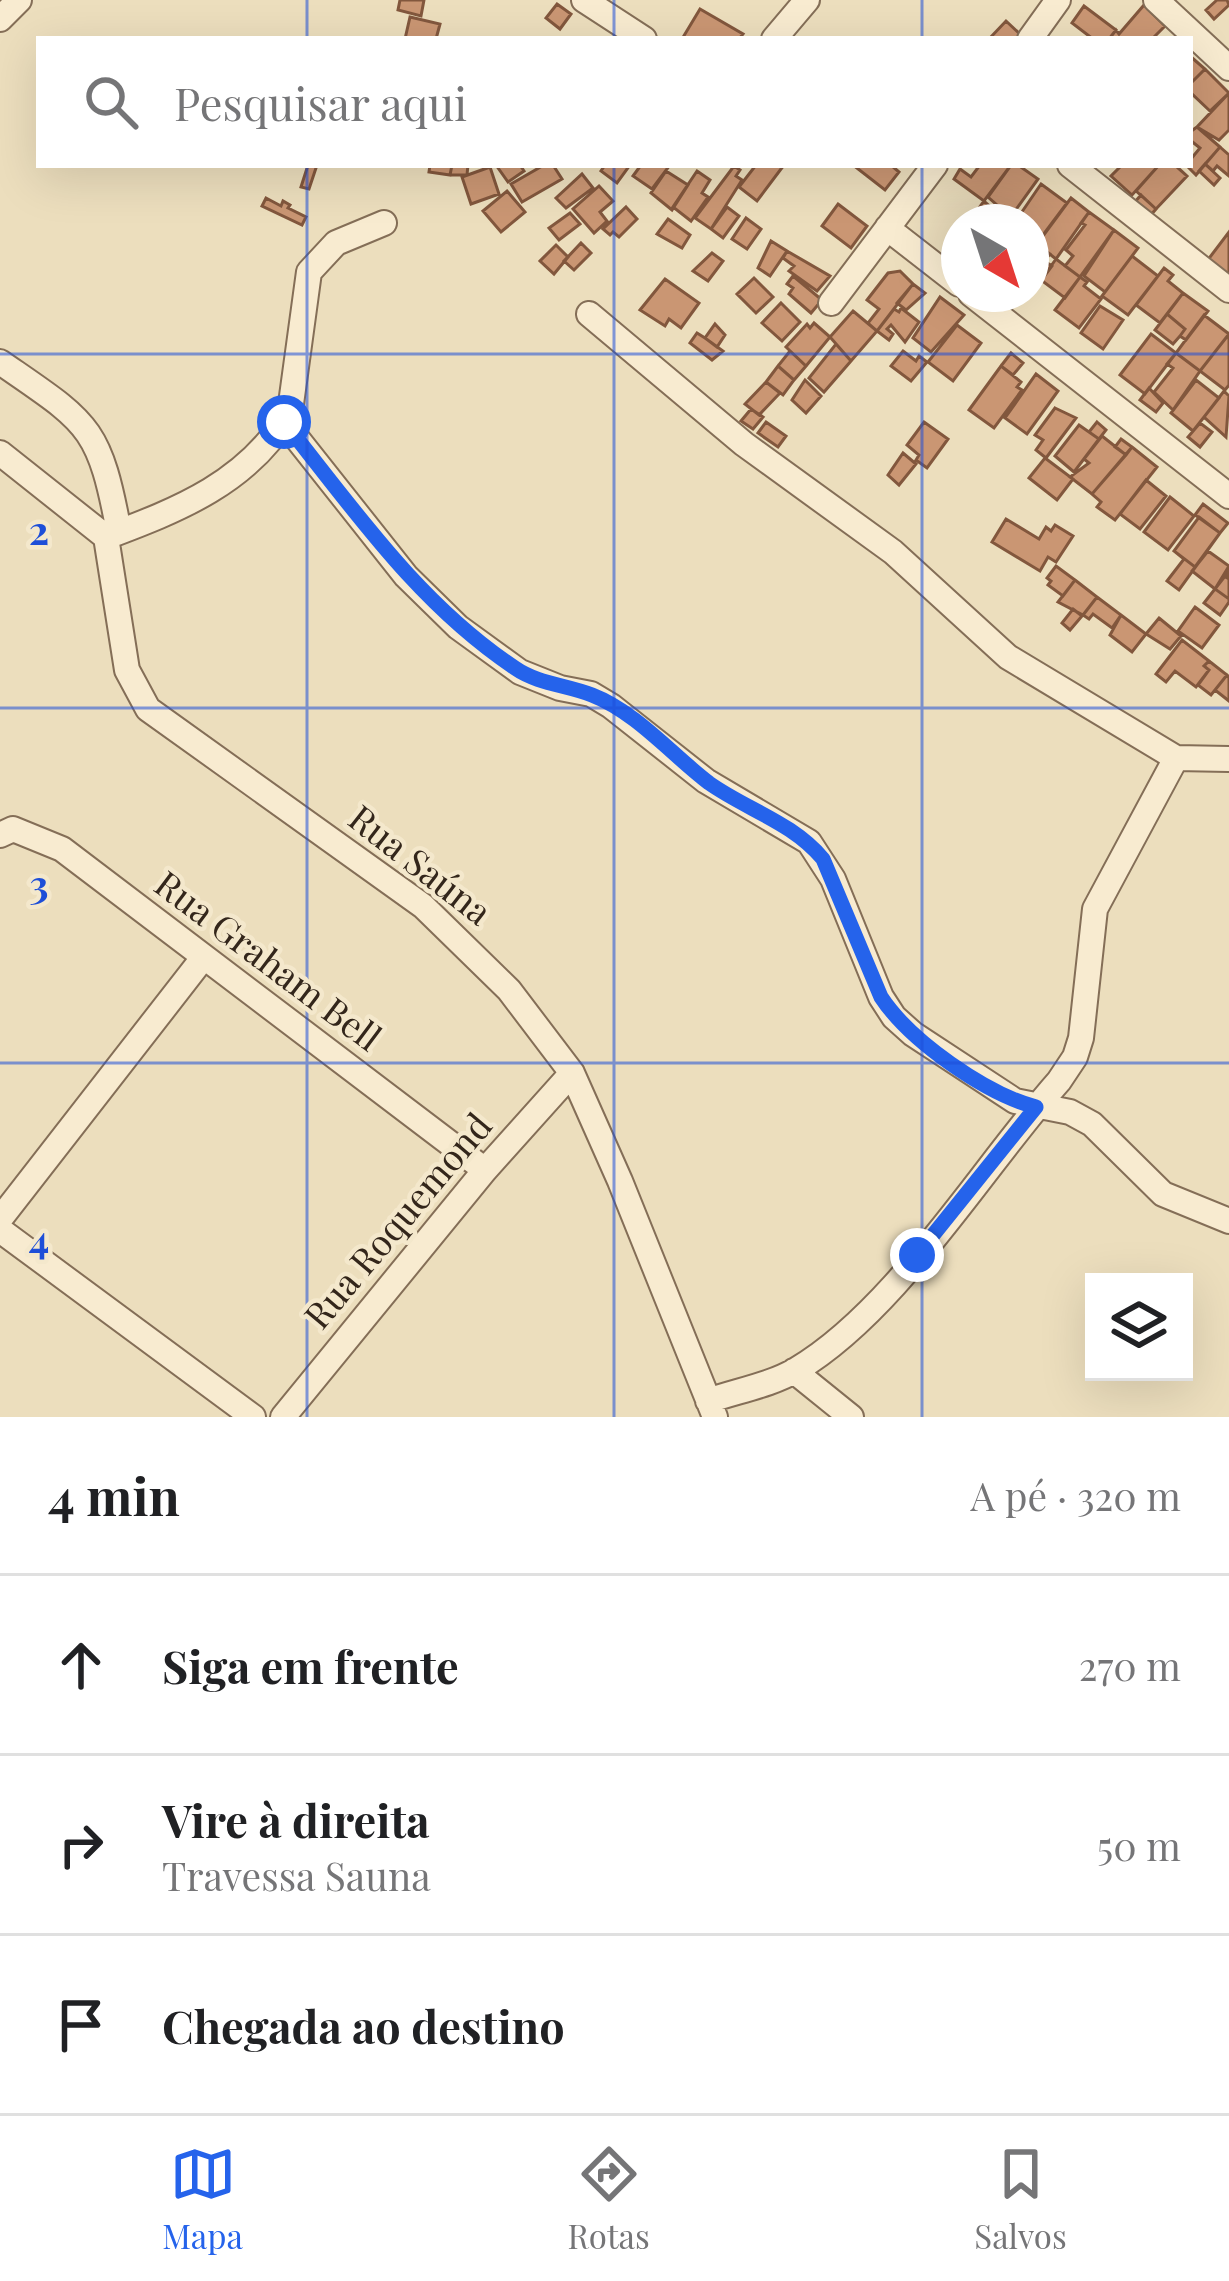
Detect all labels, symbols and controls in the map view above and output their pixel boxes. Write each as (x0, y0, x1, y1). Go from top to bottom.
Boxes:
search box (36, 36, 1193, 168)
icon: search (78, 69, 144, 135)
text: Pesquisar aqui (174, 72, 467, 132)
north arrow (941, 204, 1049, 312)
route start (257, 395, 311, 449)
text: 2 (29, 503, 49, 555)
street label: Rua Saúna (340, 793, 502, 934)
text: 3 (29, 857, 49, 909)
street label: Rua Graham Bell (146, 859, 392, 1060)
street label: Rua Roquemond (292, 1102, 501, 1338)
text: 4 (29, 1212, 49, 1264)
route end (890, 1228, 944, 1282)
map controls (1085, 1273, 1193, 1381)
button: layers (1085, 1273, 1193, 1381)
text: 4 min (48, 1461, 180, 1529)
text: A pé · 320 m (971, 1469, 1181, 1521)
icon: ahead (48, 1632, 114, 1698)
text: Siga em frente (162, 1635, 459, 1695)
text: 270 m (1079, 1639, 1181, 1691)
text: Vire à direita (162, 1789, 430, 1849)
icon: right (48, 1812, 114, 1878)
text: 50 m (1097, 1819, 1181, 1871)
text: Travessa Sauna (162, 1849, 431, 1901)
icon: arrive (48, 1992, 114, 2058)
text: Chegada ao destino (162, 1995, 565, 2055)
tab: Mapa (162, 2141, 243, 2257)
tab: Rotas (567, 2141, 650, 2257)
tab: Salvos (974, 2141, 1067, 2257)

